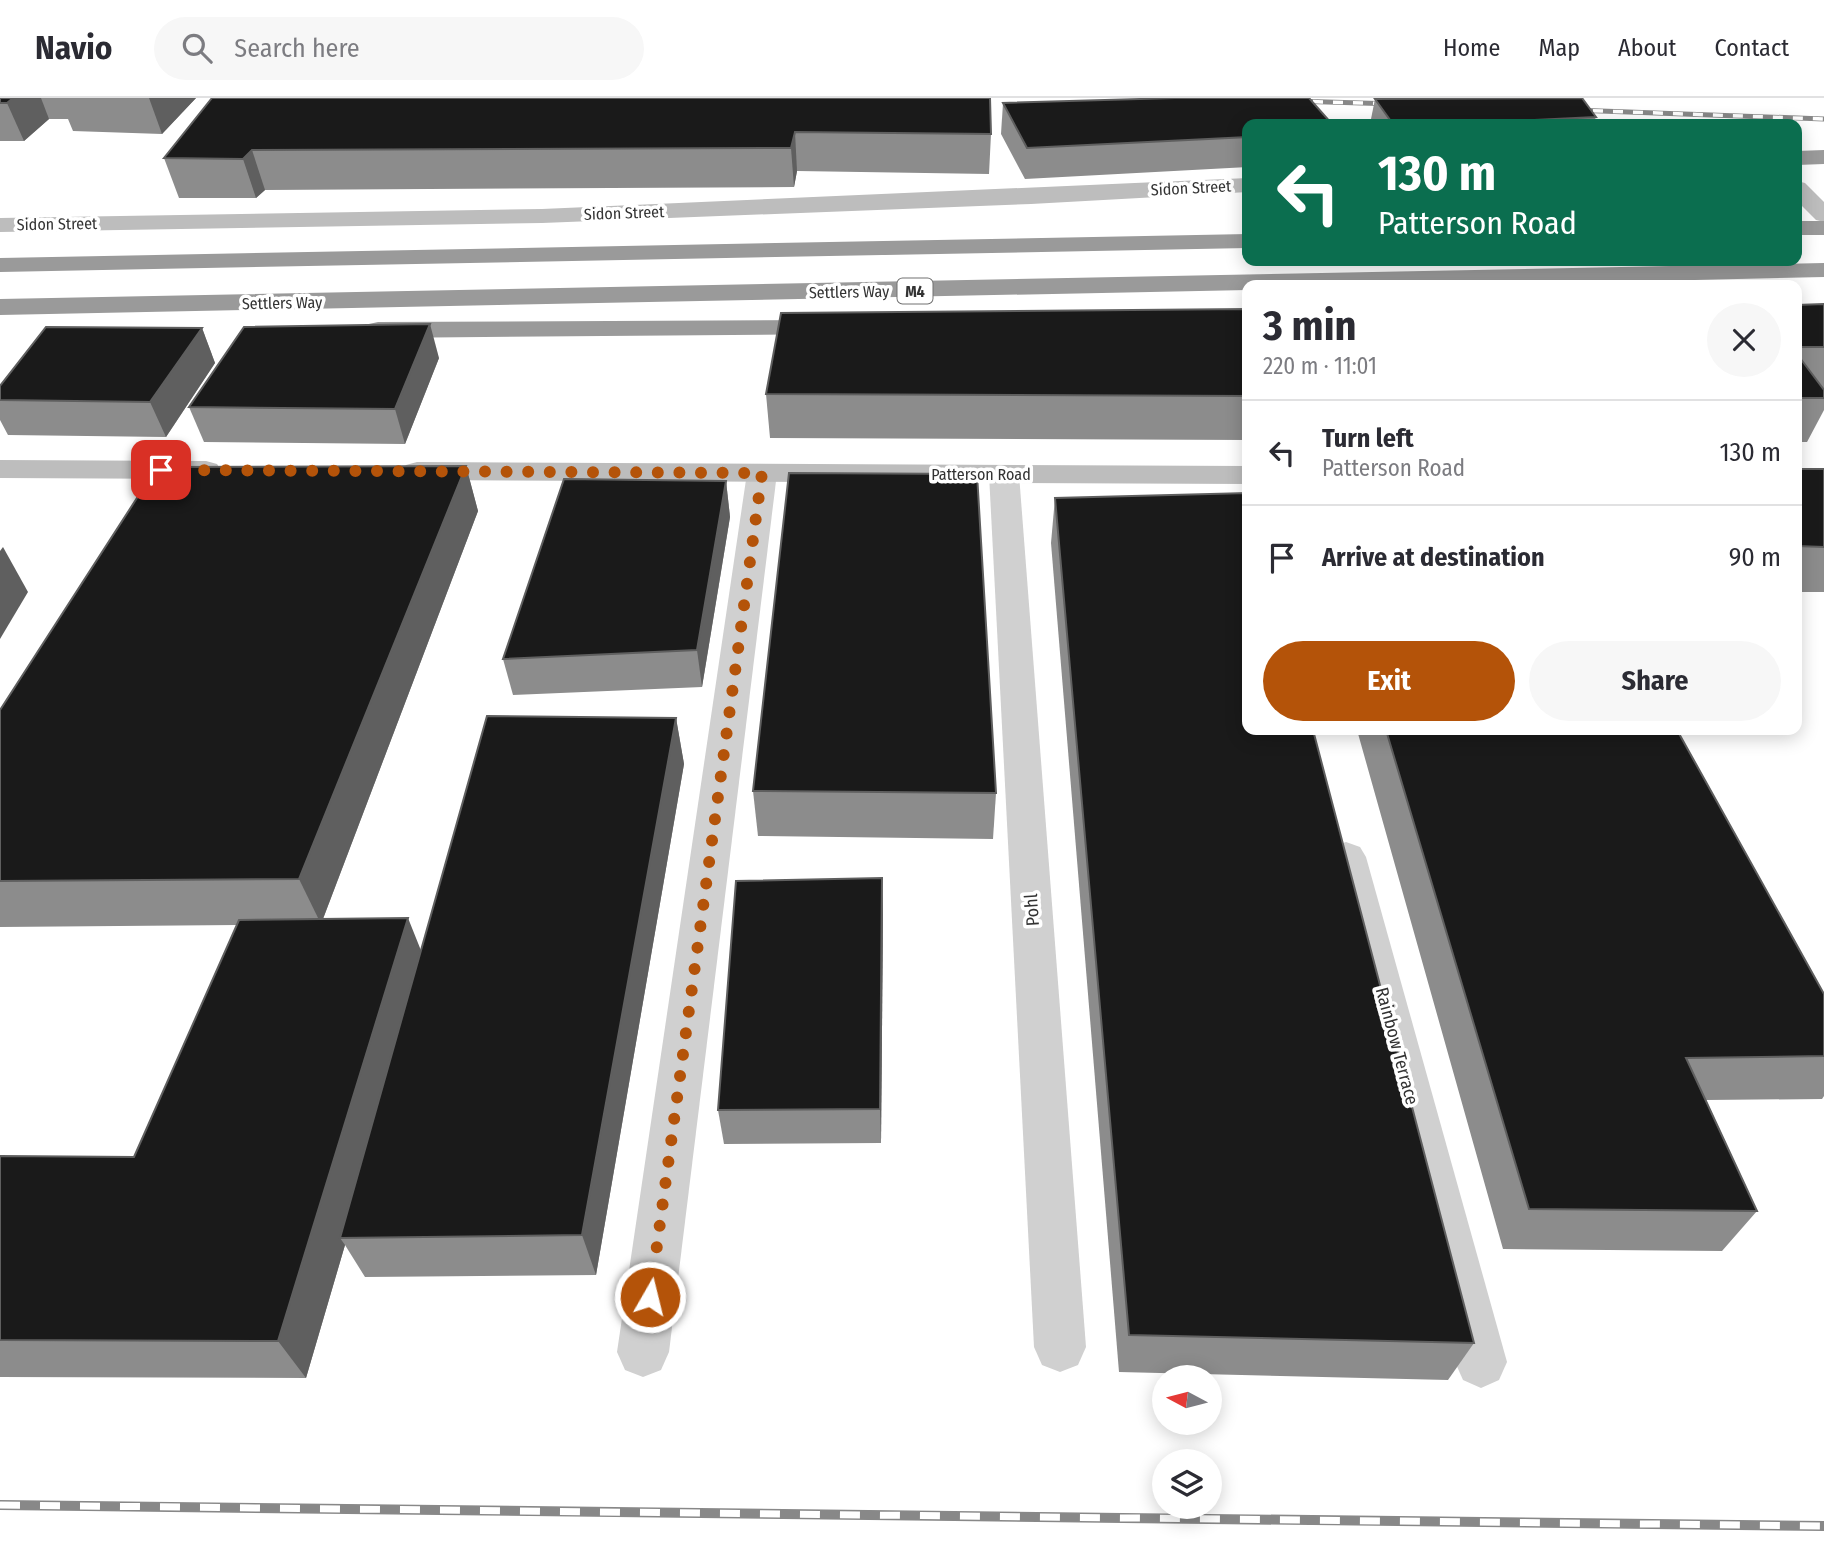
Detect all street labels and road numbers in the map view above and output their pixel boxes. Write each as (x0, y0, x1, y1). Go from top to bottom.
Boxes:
street label: Sidon Street (1150, 176, 1232, 200)
street label: Sidon Street (583, 202, 665, 224)
street label: Sidon Street (17, 214, 98, 234)
road number: M4 (898, 279, 932, 304)
street label: Settlers Way (809, 282, 890, 302)
street label: Settlers Way (242, 293, 323, 313)
street label: Patterson Road (931, 465, 1031, 484)
street label: Pohl (1020, 893, 1044, 927)
street label: Rainbow Terrace (1371, 985, 1423, 1107)

